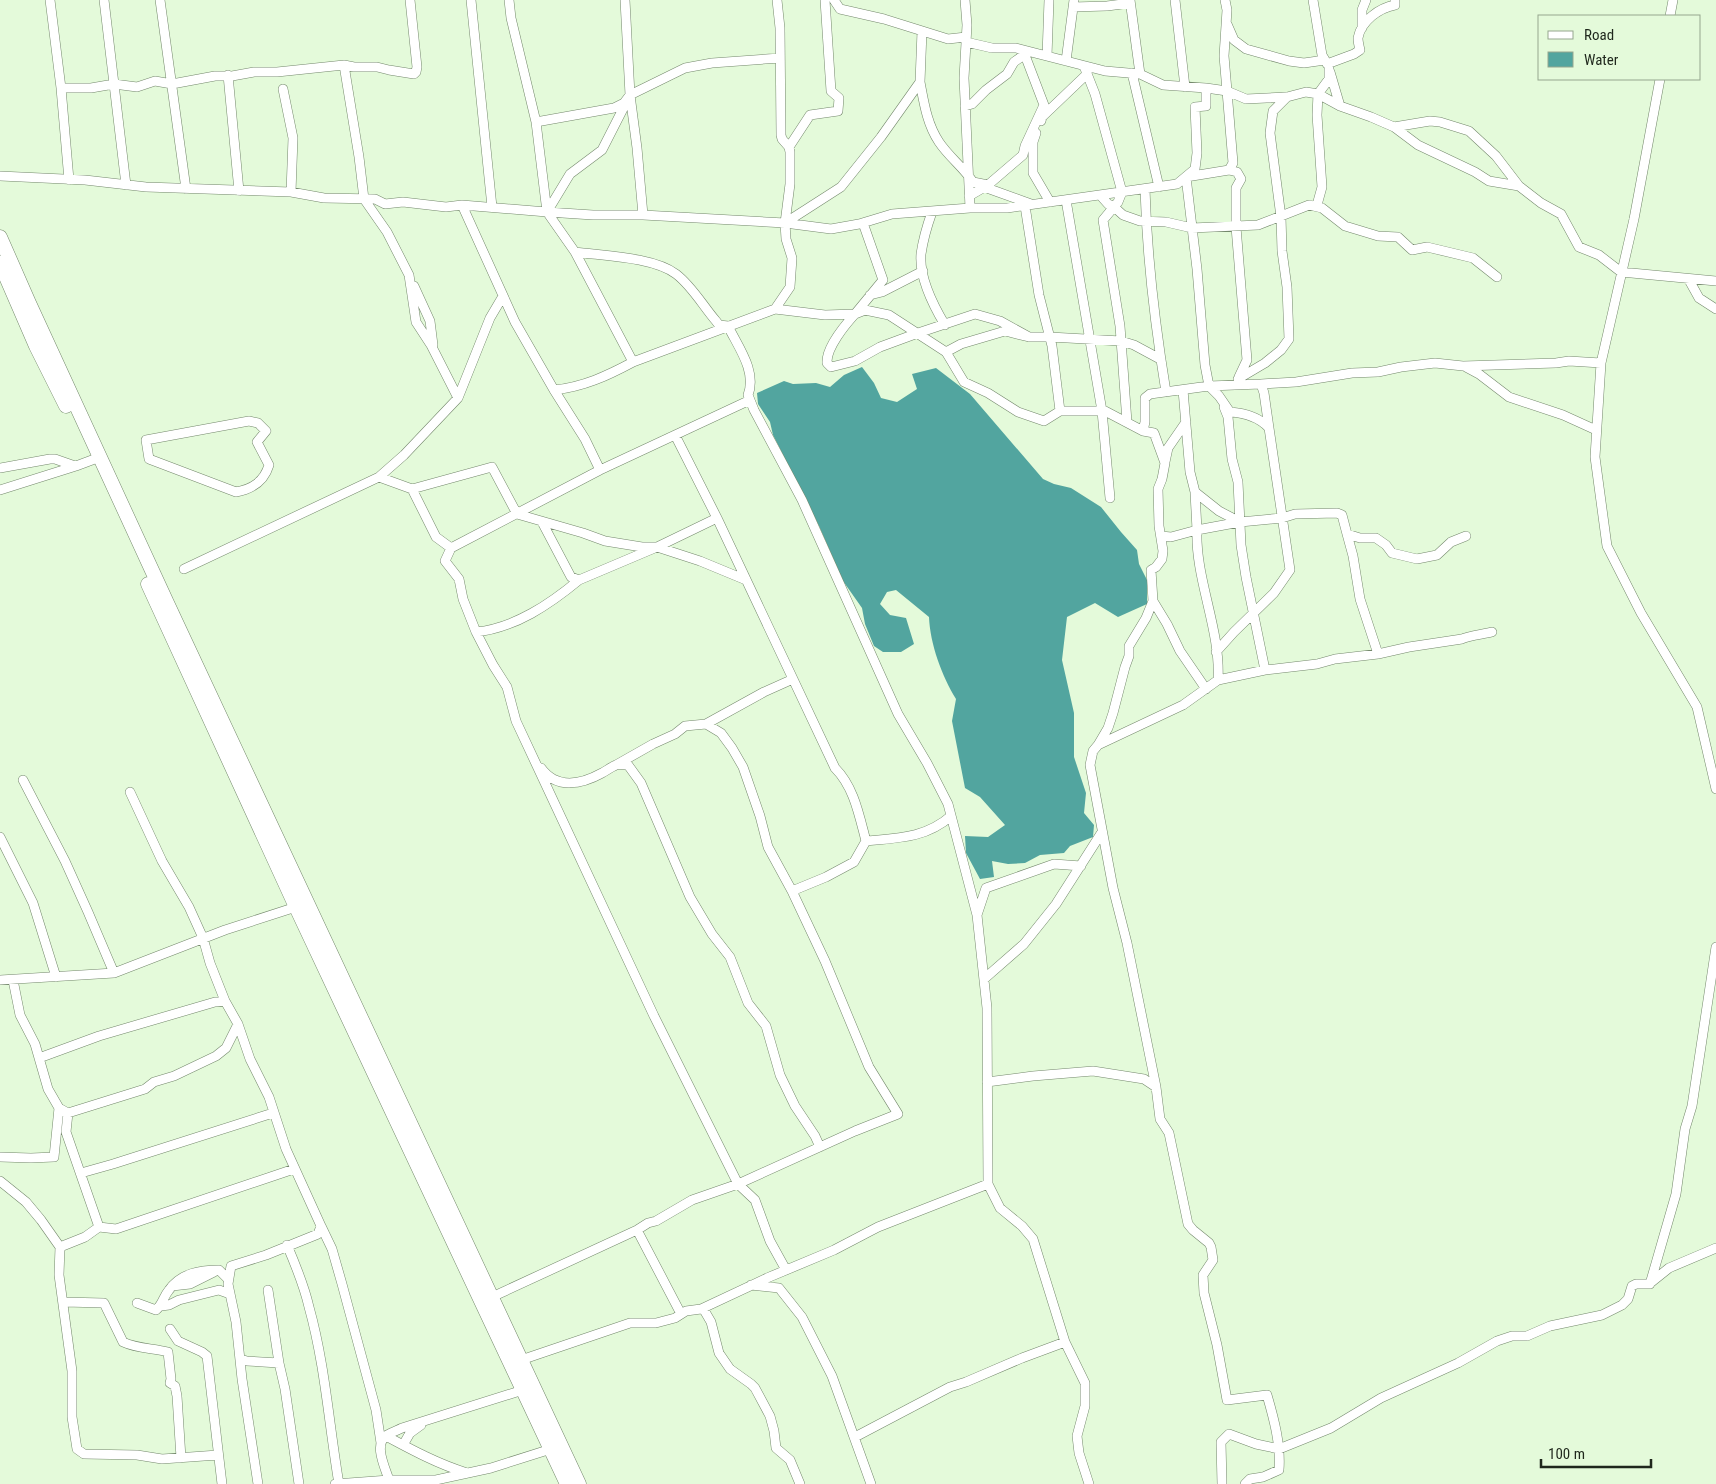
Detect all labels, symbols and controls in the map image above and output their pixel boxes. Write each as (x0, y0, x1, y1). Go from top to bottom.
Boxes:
legend (1538, 15, 1701, 80)
text: Road (1584, 26, 1614, 44)
text: Water (1584, 51, 1619, 69)
scale bar (1541, 1436, 1651, 1468)
text: 100 m (1548, 1445, 1585, 1463)

